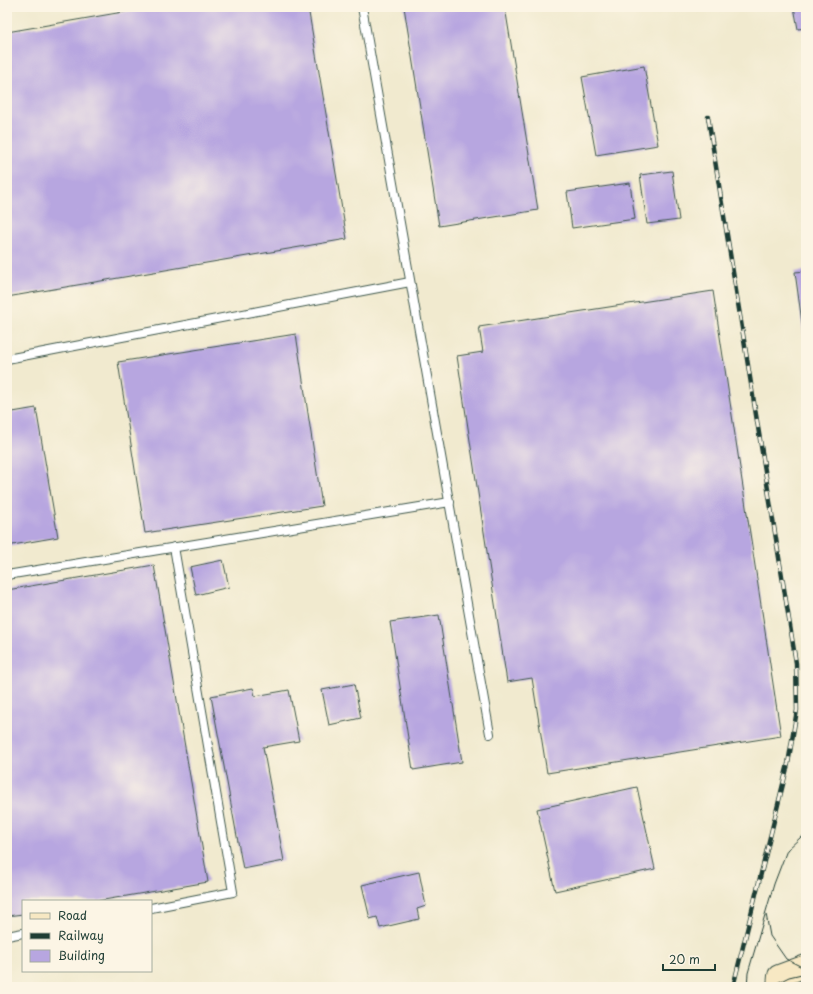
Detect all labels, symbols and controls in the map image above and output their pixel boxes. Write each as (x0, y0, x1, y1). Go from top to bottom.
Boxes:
legend (22, 900, 152, 972)
text: Road (58, 906, 87, 924)
text: Railway (58, 926, 104, 944)
text: Building (58, 946, 105, 964)
scale bar (663, 946, 715, 972)
text: 20 m (669, 950, 700, 968)

